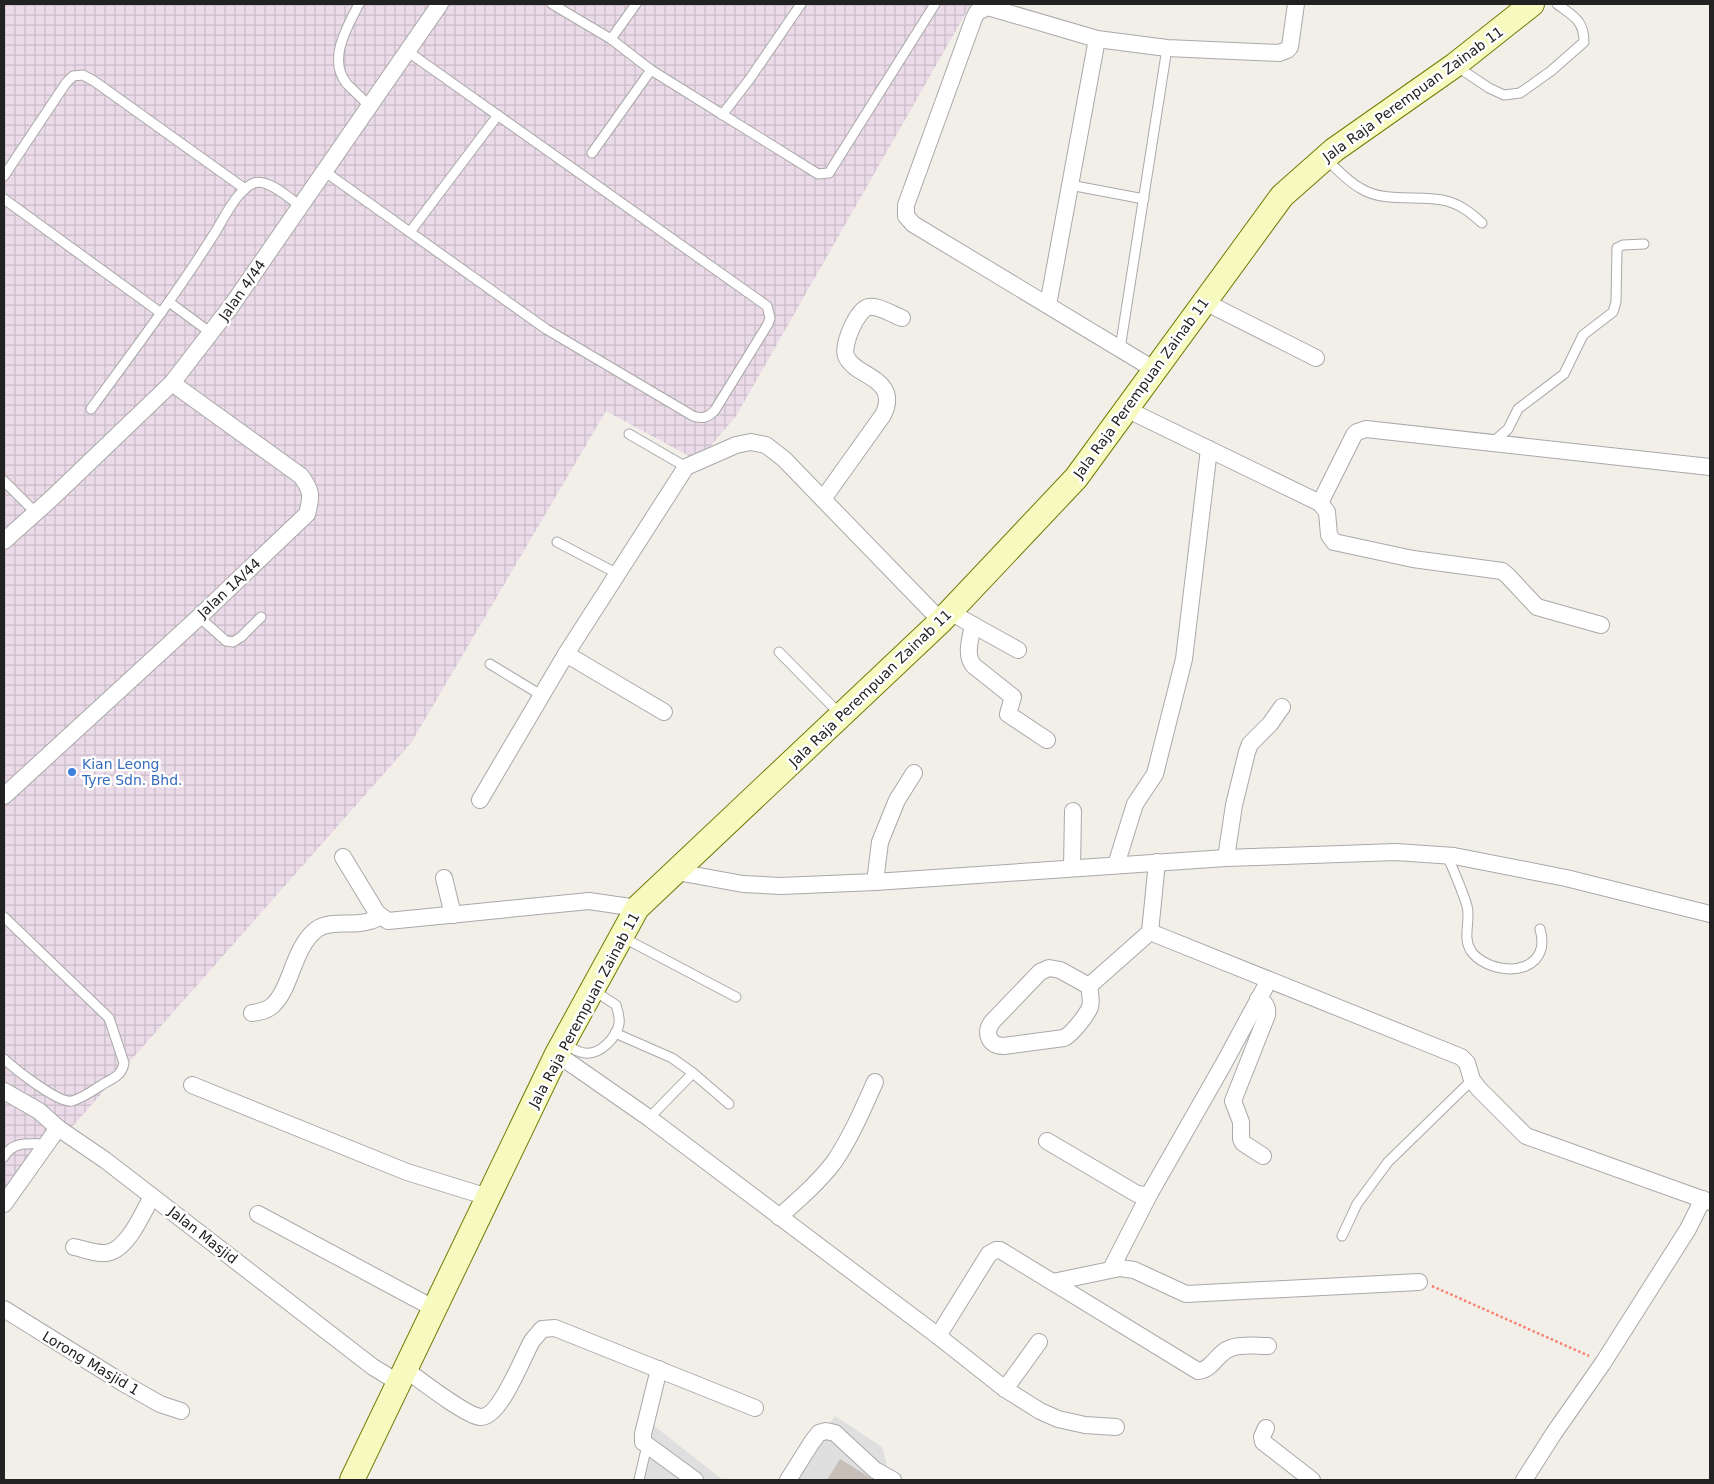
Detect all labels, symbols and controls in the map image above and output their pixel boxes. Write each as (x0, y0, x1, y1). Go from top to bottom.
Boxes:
street label: Jala Raja Perempuan Zainab 11 (1319, 23, 1506, 165)
street label: Jalan 4/44 (215, 257, 269, 324)
street label: Jala Raja Perempuan Zainab 11 (1070, 295, 1212, 482)
street label: Jalan 1A/44 (194, 555, 264, 622)
street label: Jala Raja Perempuan Zainab 11 (785, 606, 954, 771)
place label: Kian Leong Tyre Sdn. Bhd. (81, 756, 183, 788)
marker: Kian Leong Tyre Sdn. Bhd. (66, 766, 78, 778)
street label: Jala Raja Perempuan Zainab 11 (525, 909, 643, 1111)
street label: Jalan Masjid (165, 1202, 241, 1267)
street label: Lorong Masjid 1 (40, 1328, 142, 1398)

